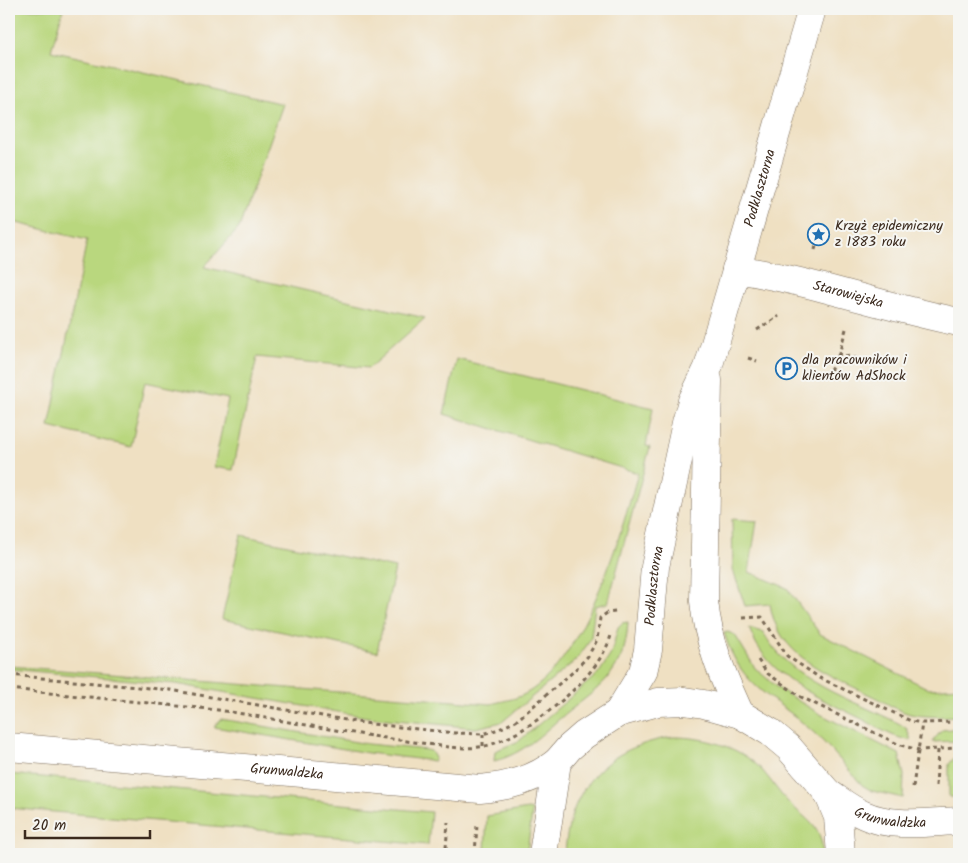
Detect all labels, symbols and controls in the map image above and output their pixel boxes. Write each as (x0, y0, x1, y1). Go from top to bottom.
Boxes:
street label: Podklasztorna (738, 147, 782, 230)
place label: Krzyż epidemiczny z 1883 roku (835, 215, 943, 253)
place icon: Krzyż epidemiczny z 1883 roku (807, 222, 831, 246)
street label: Starowiejska (810, 275, 886, 314)
place label: dla pracowników i klientów AdShock (802, 349, 907, 387)
parking icon: dla pracowników i klientów AdShock (774, 356, 798, 380)
street label: Podklasztorna (639, 544, 670, 627)
street label: Grunwaldzka (249, 758, 324, 786)
street label: Grunwaldzka (850, 801, 927, 834)
scale bar (25, 808, 150, 840)
text: 20 m (32, 814, 66, 838)

